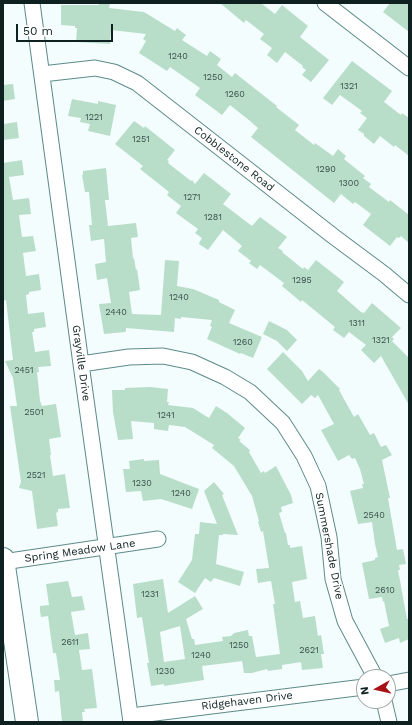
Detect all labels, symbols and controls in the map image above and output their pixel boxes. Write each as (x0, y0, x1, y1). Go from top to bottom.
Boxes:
scale bar (18, 16, 115, 42)
text: 50 m (23, 24, 53, 38)
house number: 1240 (168, 51, 188, 61)
house number: 1250 (203, 72, 223, 82)
house number: 1321 (340, 81, 358, 91)
house number: 1260 (225, 89, 245, 99)
house number: 1221 (85, 112, 103, 122)
street label: Cobblestone Road (191, 124, 277, 194)
house number: 1251 (132, 134, 150, 144)
house number: 1290 (316, 164, 336, 174)
house number: 1300 (339, 178, 359, 188)
house number: 1271 (183, 192, 201, 202)
house number: 1281 (204, 212, 222, 222)
house number: 1295 (292, 275, 312, 285)
house number: 1240 (169, 292, 189, 302)
house number: 2440 (105, 307, 127, 317)
house number: 1311 (349, 318, 365, 328)
street label: Grayville Drive (69, 324, 93, 402)
house number: 1321 (372, 335, 390, 345)
house number: 1260 (233, 337, 253, 347)
house number: 2451 (14, 365, 34, 375)
house number: 2501 (24, 407, 44, 417)
house number: 1241 (157, 410, 175, 420)
house number: 2521 (26, 470, 46, 480)
house number: 1230 (132, 478, 152, 488)
house number: 1240 (171, 488, 191, 498)
street label: Summershade Drive (312, 491, 346, 601)
house number: 2540 (363, 510, 385, 520)
street label: Spring Meadow Lane (24, 537, 136, 565)
house number: 2610 (375, 585, 395, 595)
house number: 1231 (141, 589, 159, 599)
house number: 2611 (61, 637, 79, 647)
house number: 1250 (229, 640, 249, 650)
house number: 2621 (299, 645, 319, 655)
house number: 1240 (191, 650, 211, 660)
house number: 1230 (155, 666, 175, 676)
north arrow (356, 669, 396, 709)
text: N (358, 686, 372, 696)
street label: Ridgehaven Drive (200, 689, 294, 713)

